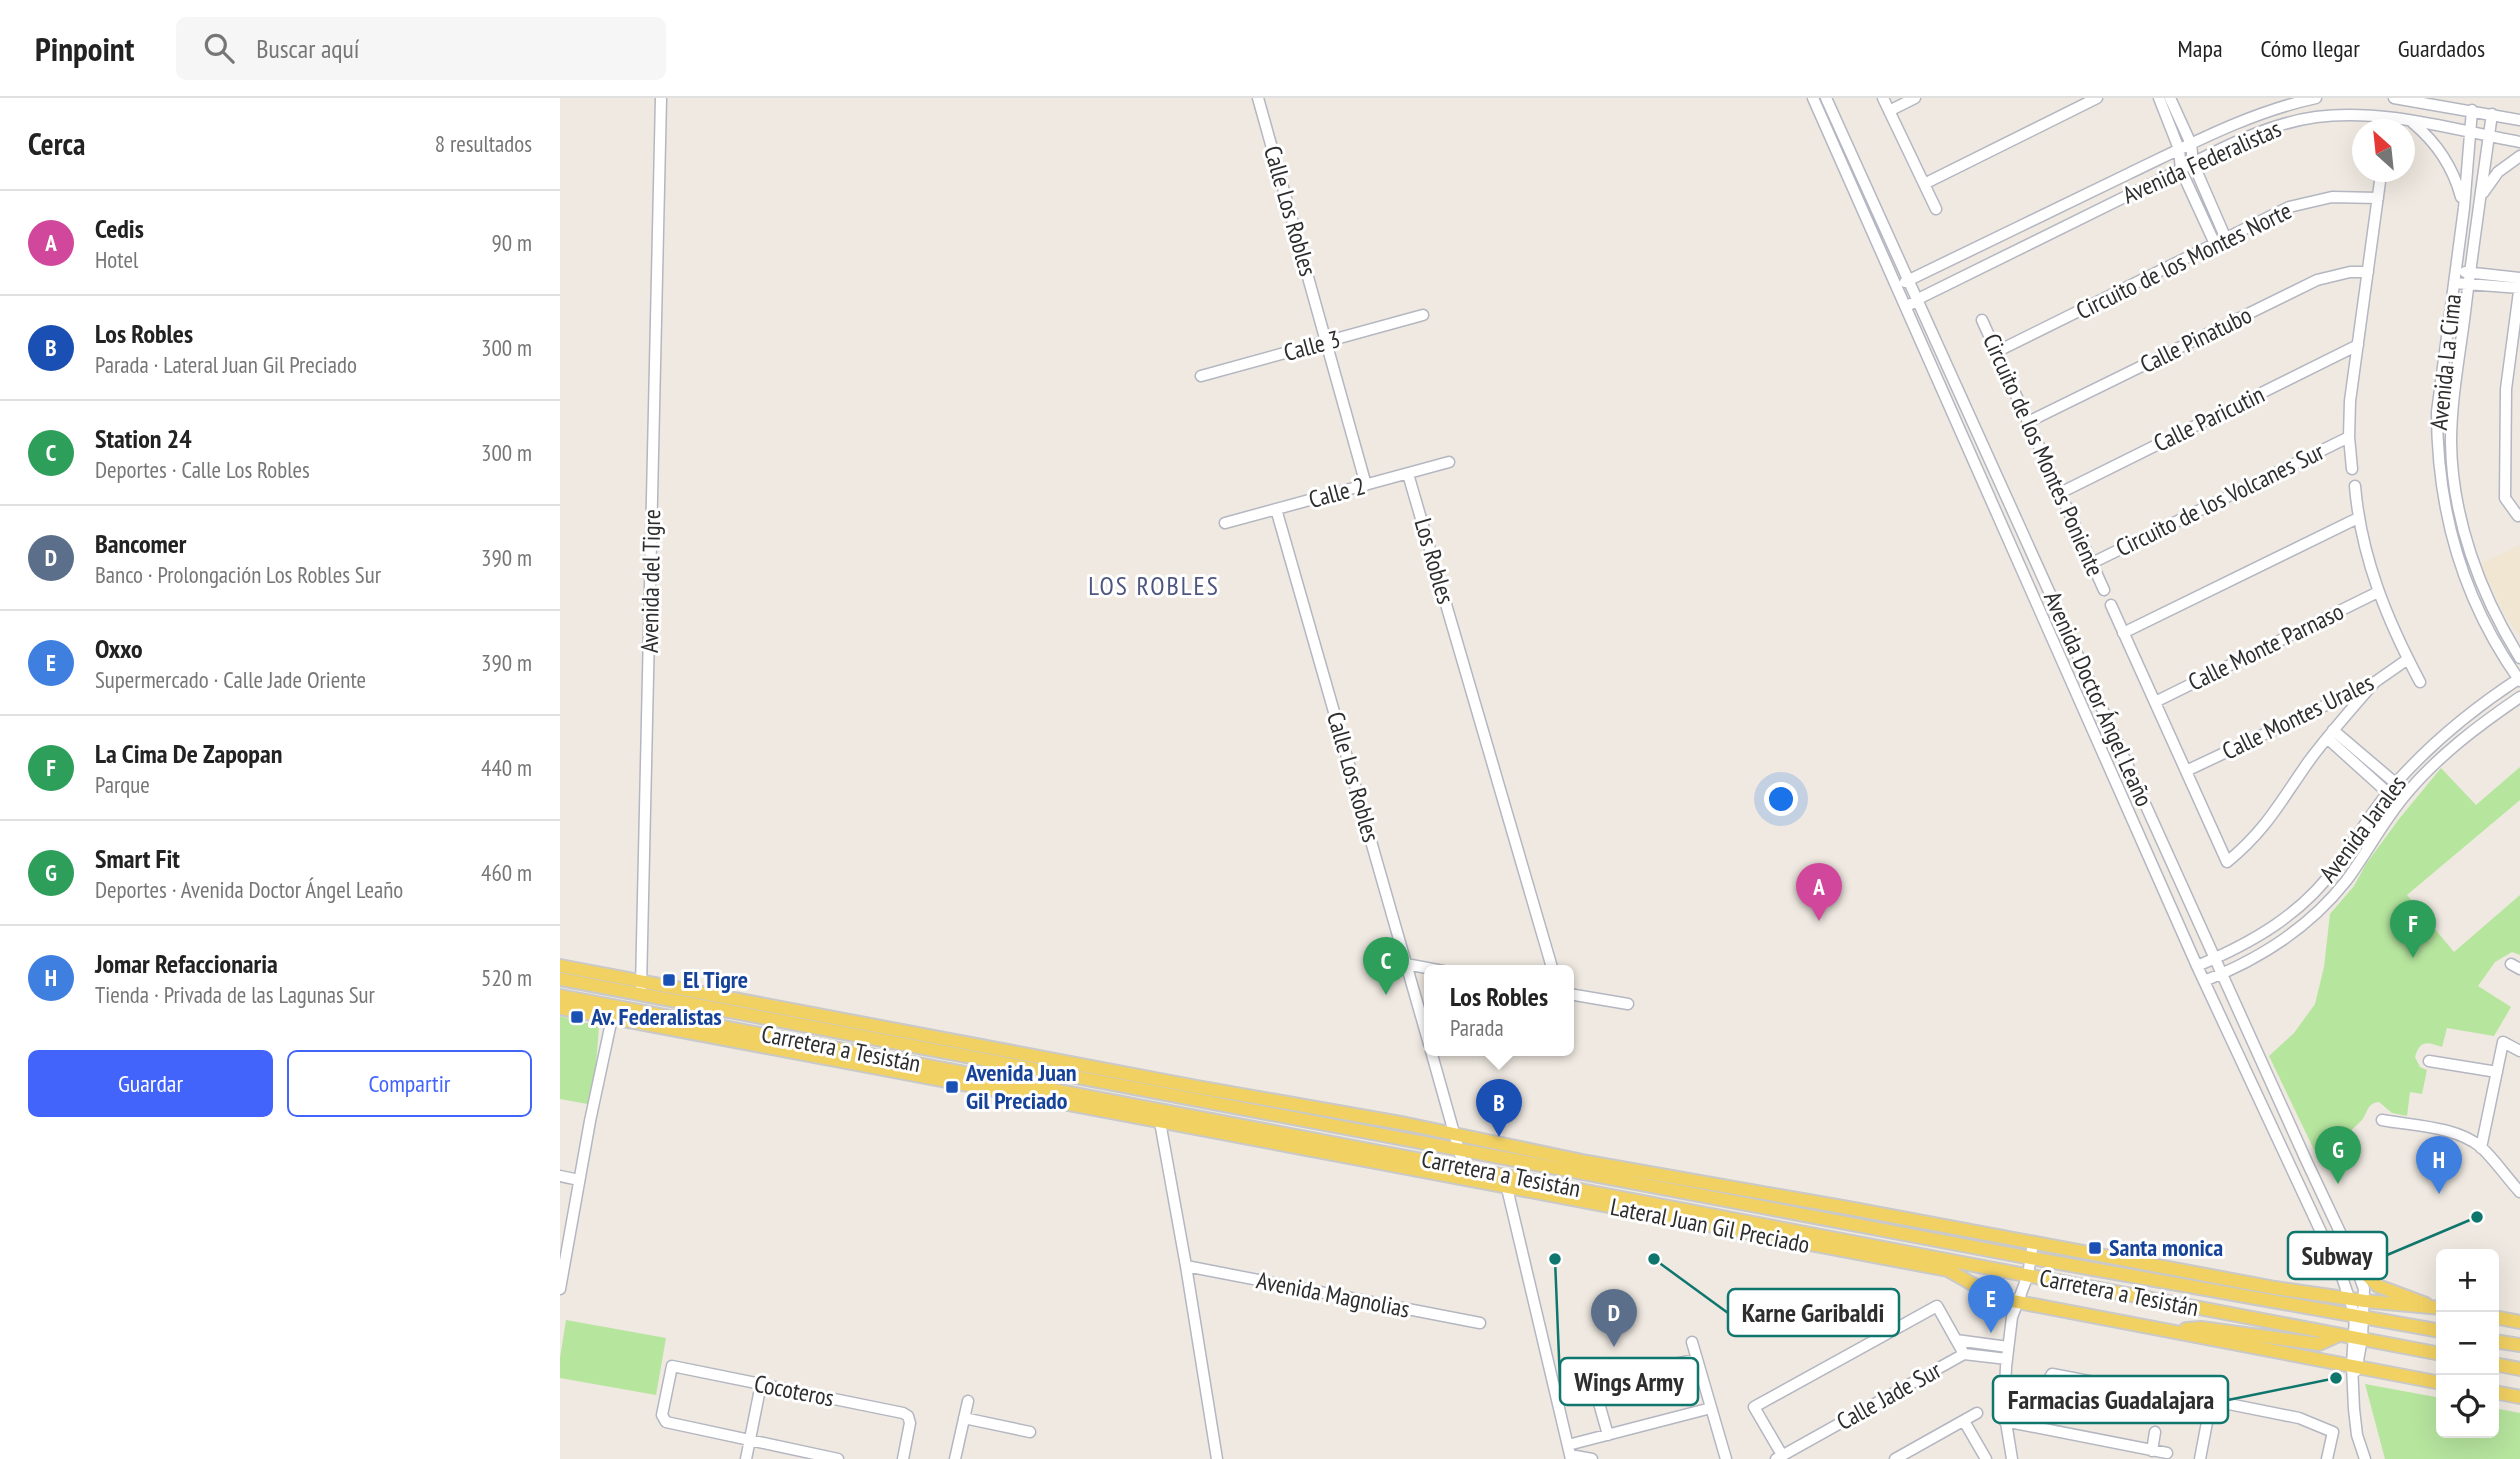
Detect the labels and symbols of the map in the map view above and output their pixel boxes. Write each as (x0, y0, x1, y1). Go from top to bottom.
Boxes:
street label: Avenida Federalistas (2118, 113, 2286, 210)
north arrow (2352, 119, 2415, 182)
street label: Calle Los Robles (1257, 142, 1324, 280)
street label: Circuito de los Montes Norte (2071, 195, 2297, 326)
street label: Avenida La Cima (2423, 292, 2468, 431)
street label: Calle Pinatubo (2135, 299, 2257, 380)
street label: Calle 3 (1280, 323, 1344, 368)
street label: Circuito de los Montes Poniente (1976, 329, 2111, 581)
street label: Calle Paricutin (2148, 378, 2269, 459)
street label: Circuito de los Volcanes Sur (2111, 436, 2329, 563)
street label: Calle 2 (1305, 470, 1369, 515)
street label: Avenida del Tigre (634, 509, 667, 653)
street label: Los Robles (1408, 515, 1461, 607)
district label: LOS ROBLES (1088, 569, 1220, 602)
street label: Avenida Doctor Ángel Leaño (2037, 586, 2160, 811)
street label: Calle Monte Parnaso (2183, 596, 2349, 698)
street label: Calle Montes Urales (2217, 667, 2378, 767)
street label: Calle Los Robles (1320, 708, 1387, 846)
street label: Avenida Jarales (2312, 769, 2413, 888)
your location (1764, 782, 1798, 816)
pin: A (1796, 863, 1842, 921)
pin: F (2390, 900, 2436, 958)
pin: C (1363, 937, 1409, 995)
place label: El Tigre (683, 964, 748, 995)
marker: El Tigre (661, 972, 677, 988)
place label: Av. Federalistas (590, 1001, 722, 1032)
marker: Av. Federalistas (569, 1009, 585, 1025)
street label: Carretera a Tesistán (759, 1018, 923, 1079)
place label: Avenida Juan Gil Preciado (965, 1057, 1077, 1116)
marker: Avenida Juan Gil Preciado (944, 1079, 960, 1095)
pin: B (1476, 1079, 1522, 1137)
pin: G (2315, 1126, 2361, 1184)
pin: H (2416, 1136, 2462, 1194)
street label: Carretera a Tesistán (1419, 1143, 1583, 1204)
street label: Lateral Juan Gil Preciado (1608, 1191, 1812, 1260)
place label: Santa monica (2109, 1232, 2223, 1263)
callout: Subway (2288, 1232, 2387, 1279)
text: Subway (2302, 1239, 2373, 1272)
marker: Santa monica (2087, 1240, 2103, 1256)
street label: Carretera a Tesistán (2037, 1262, 2201, 1323)
street label: Avenida Magnolias (1254, 1264, 1412, 1325)
pin: E (1968, 1275, 2014, 1333)
pin: D (1591, 1289, 1637, 1347)
callout: Karne Garibaldi (1728, 1289, 1899, 1336)
text: Karne Garibaldi (1742, 1296, 1884, 1329)
street label: Calle Jade Sur (1831, 1354, 1947, 1437)
callout: Wings Army (1560, 1358, 1698, 1405)
text: Wings Army (1573, 1365, 1684, 1398)
street label: Cocoteros (752, 1368, 837, 1413)
callout: Farmacias Guadalajara (1993, 1376, 2228, 1423)
text: Farmacias Guadalajara (2008, 1383, 2214, 1416)

